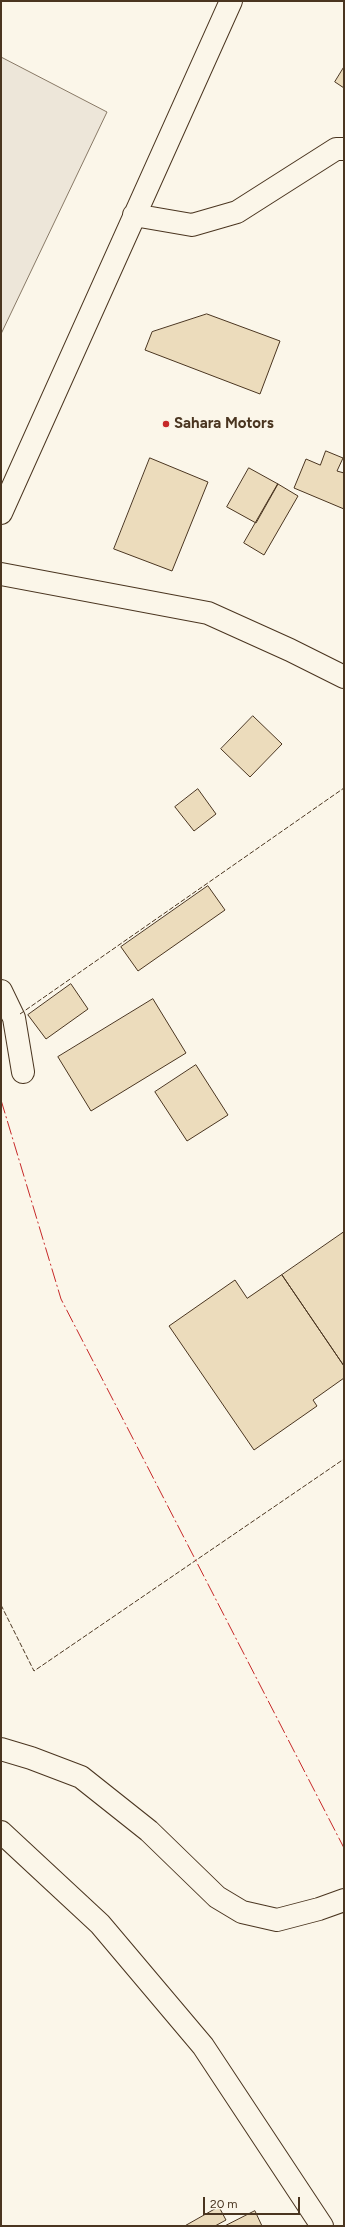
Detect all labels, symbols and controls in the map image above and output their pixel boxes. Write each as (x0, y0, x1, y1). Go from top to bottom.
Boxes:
place label: Sahara Motors (174, 415, 274, 433)
marker: Sahara Motors (161, 419, 171, 429)
scale bar (205, 2189, 302, 2215)
text: 20 m (210, 2197, 238, 2211)

